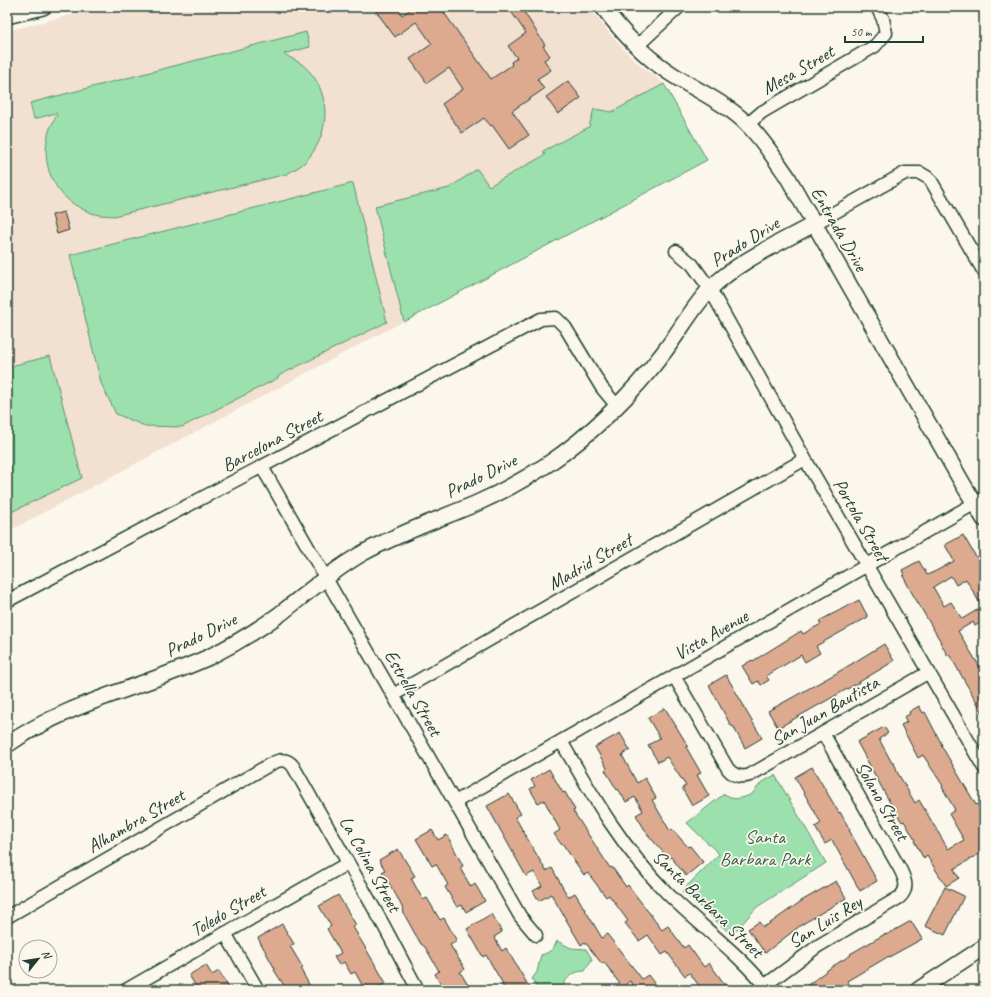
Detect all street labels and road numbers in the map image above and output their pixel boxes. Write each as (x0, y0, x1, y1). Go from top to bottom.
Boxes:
street label: Mesa Street (758, 39, 840, 100)
street label: Entrada Drive (805, 182, 874, 277)
street label: Prado Drive (706, 211, 785, 272)
street label: Barcelona Street (218, 404, 328, 477)
street label: Prado Drive (441, 448, 522, 504)
street label: Portola Street (828, 474, 896, 568)
street label: Madrid Street (544, 527, 639, 596)
street label: Vista Avenue (670, 603, 754, 666)
street label: Prado Drive (161, 607, 242, 663)
street label: Estrella Street (379, 646, 448, 742)
street label: San Juan Bautista (767, 670, 885, 751)
street label: Solano Street (850, 757, 915, 846)
street label: Alhambra Street (83, 783, 191, 859)
street label: La Colina Street (334, 812, 407, 918)
street label: Santa Barbara Street (647, 845, 770, 964)
street label: Toledo Street (186, 879, 271, 942)
street label: San Luis Rey (784, 889, 867, 954)

